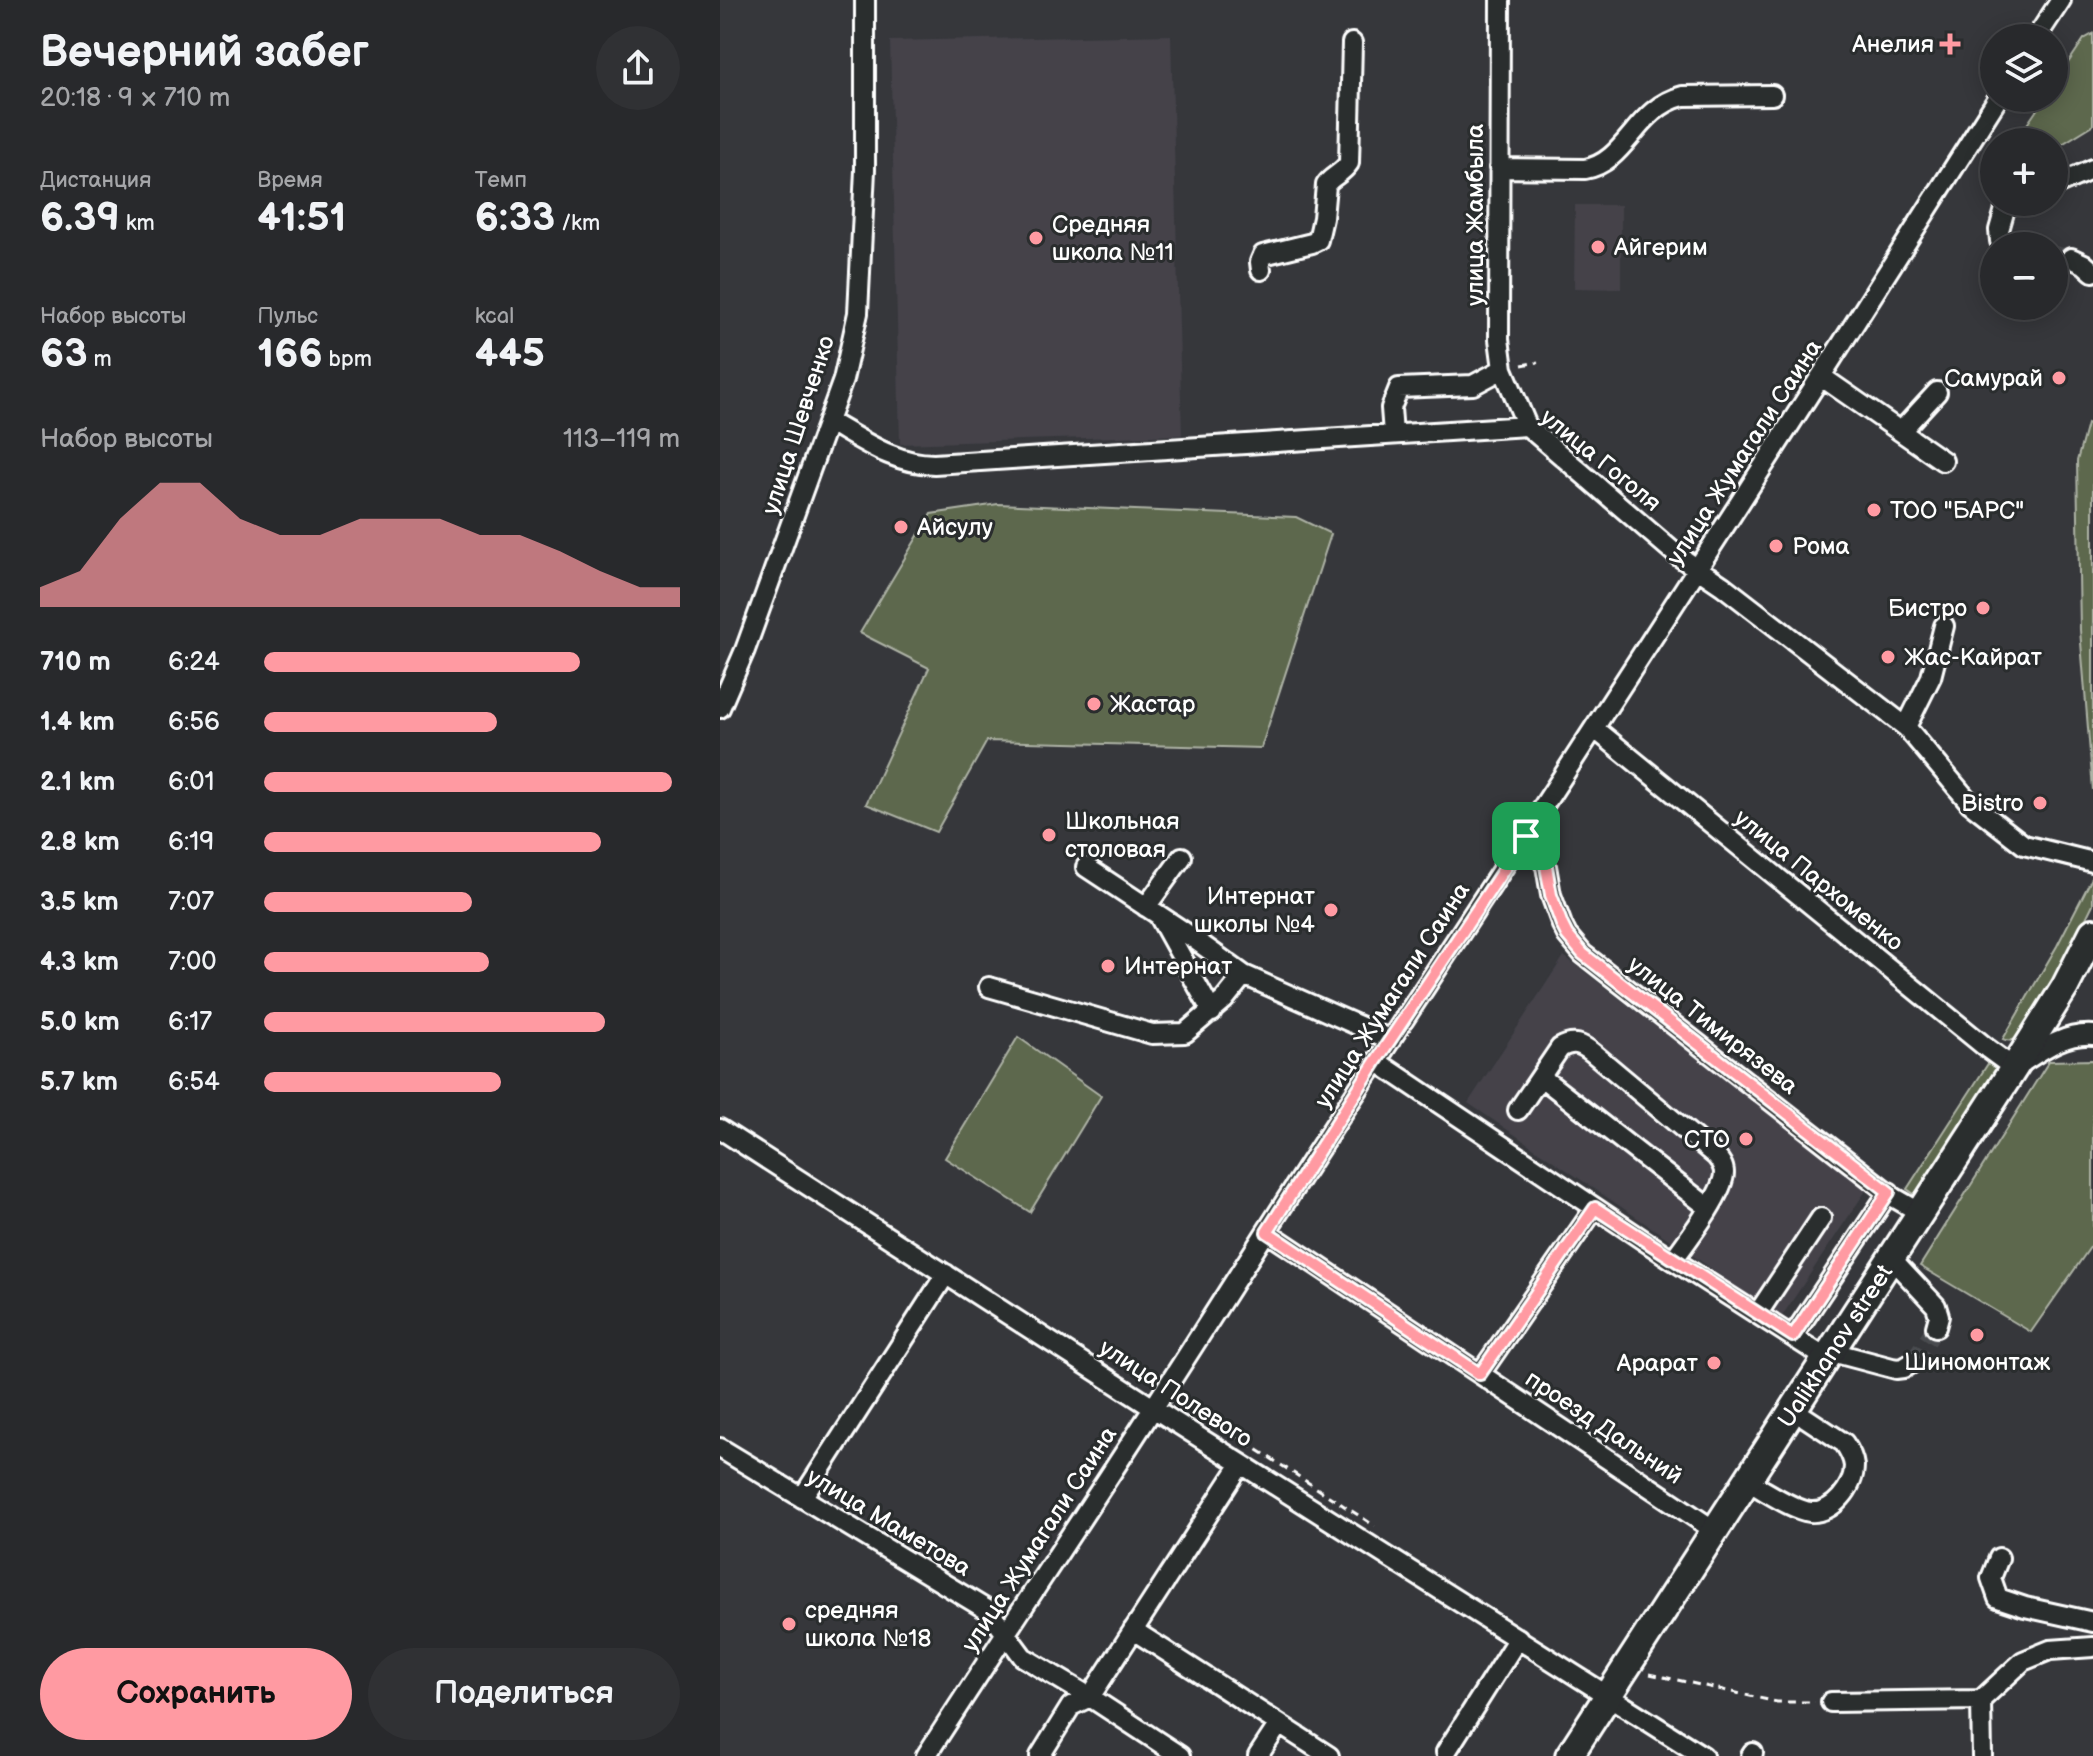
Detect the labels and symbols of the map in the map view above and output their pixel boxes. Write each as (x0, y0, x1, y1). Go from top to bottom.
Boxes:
place label: Анелия (1851, 30, 1934, 59)
marker: Анелия (1941, 35, 1959, 53)
street label: улица Жамбыла (1461, 124, 1490, 306)
place label: Средняя школа №11 (1052, 210, 1174, 267)
marker: Средняя школа №11 (1027, 229, 1045, 247)
place label: Айгерим (1613, 233, 1708, 262)
marker: Айгерим (1589, 238, 1607, 256)
street label: улица Шевченко (756, 332, 841, 518)
street label: улица Жумагали Саина (1661, 334, 1828, 570)
place label: Самурай (1944, 364, 2043, 393)
marker: Самурай (2050, 369, 2068, 387)
street label: улица Гоголя (1535, 403, 1667, 518)
place label: ТОО "БАРС" (1890, 496, 2024, 525)
marker: ТОО "БАРС" (1865, 501, 1883, 519)
place label: Айсулу (916, 513, 993, 542)
marker: Айсулу (892, 518, 910, 536)
place label: Рома (1792, 532, 1850, 561)
marker: Рома (1767, 537, 1785, 555)
place label: Бистро (1888, 594, 1967, 623)
marker: Бистро (1974, 599, 1992, 617)
place label: Жас-Кайрат (1904, 643, 2042, 672)
marker: Жас-Кайрат (1879, 648, 1897, 666)
place label: Жастар (1110, 690, 1196, 719)
marker: Жастар (1085, 695, 1103, 713)
place label: Bistro (1961, 789, 2024, 818)
marker: Bistro (2031, 794, 2049, 812)
pin (1492, 802, 1560, 870)
street label: улица Пархоменко (1728, 803, 1909, 957)
place label: Школьная столовая (1065, 807, 1179, 864)
marker: Школьная столовая (1040, 826, 1058, 844)
street label: улица Жумагали Саина (1309, 877, 1476, 1113)
place label: Интернат школы №4 (1194, 882, 1315, 939)
marker: Интернат школы №4 (1322, 901, 1340, 919)
street label: улица Тимирязева (1622, 950, 1804, 1101)
place label: Интернат (1124, 952, 1232, 981)
marker: Интернат (1099, 957, 1117, 975)
place label: СТО (1684, 1125, 1730, 1154)
marker: СТО (1737, 1130, 1755, 1148)
street label: Ualikhanov street (1772, 1259, 1899, 1433)
marker: Шиномонтаж (1968, 1326, 1986, 1344)
street label: улица Полевого (1094, 1333, 1258, 1454)
place label: Шиномонтаж (1904, 1348, 2050, 1377)
place label: Арарат (1616, 1349, 1698, 1378)
marker: Арарат (1705, 1354, 1723, 1372)
street label: проезд Дальний (1520, 1364, 1688, 1491)
street label: улица Жумагали Саина (956, 1421, 1123, 1657)
street label: улица Маметова (801, 1462, 976, 1583)
place label: средняя школа №18 (805, 1596, 931, 1653)
marker: средняя школа №18 (780, 1615, 798, 1633)

